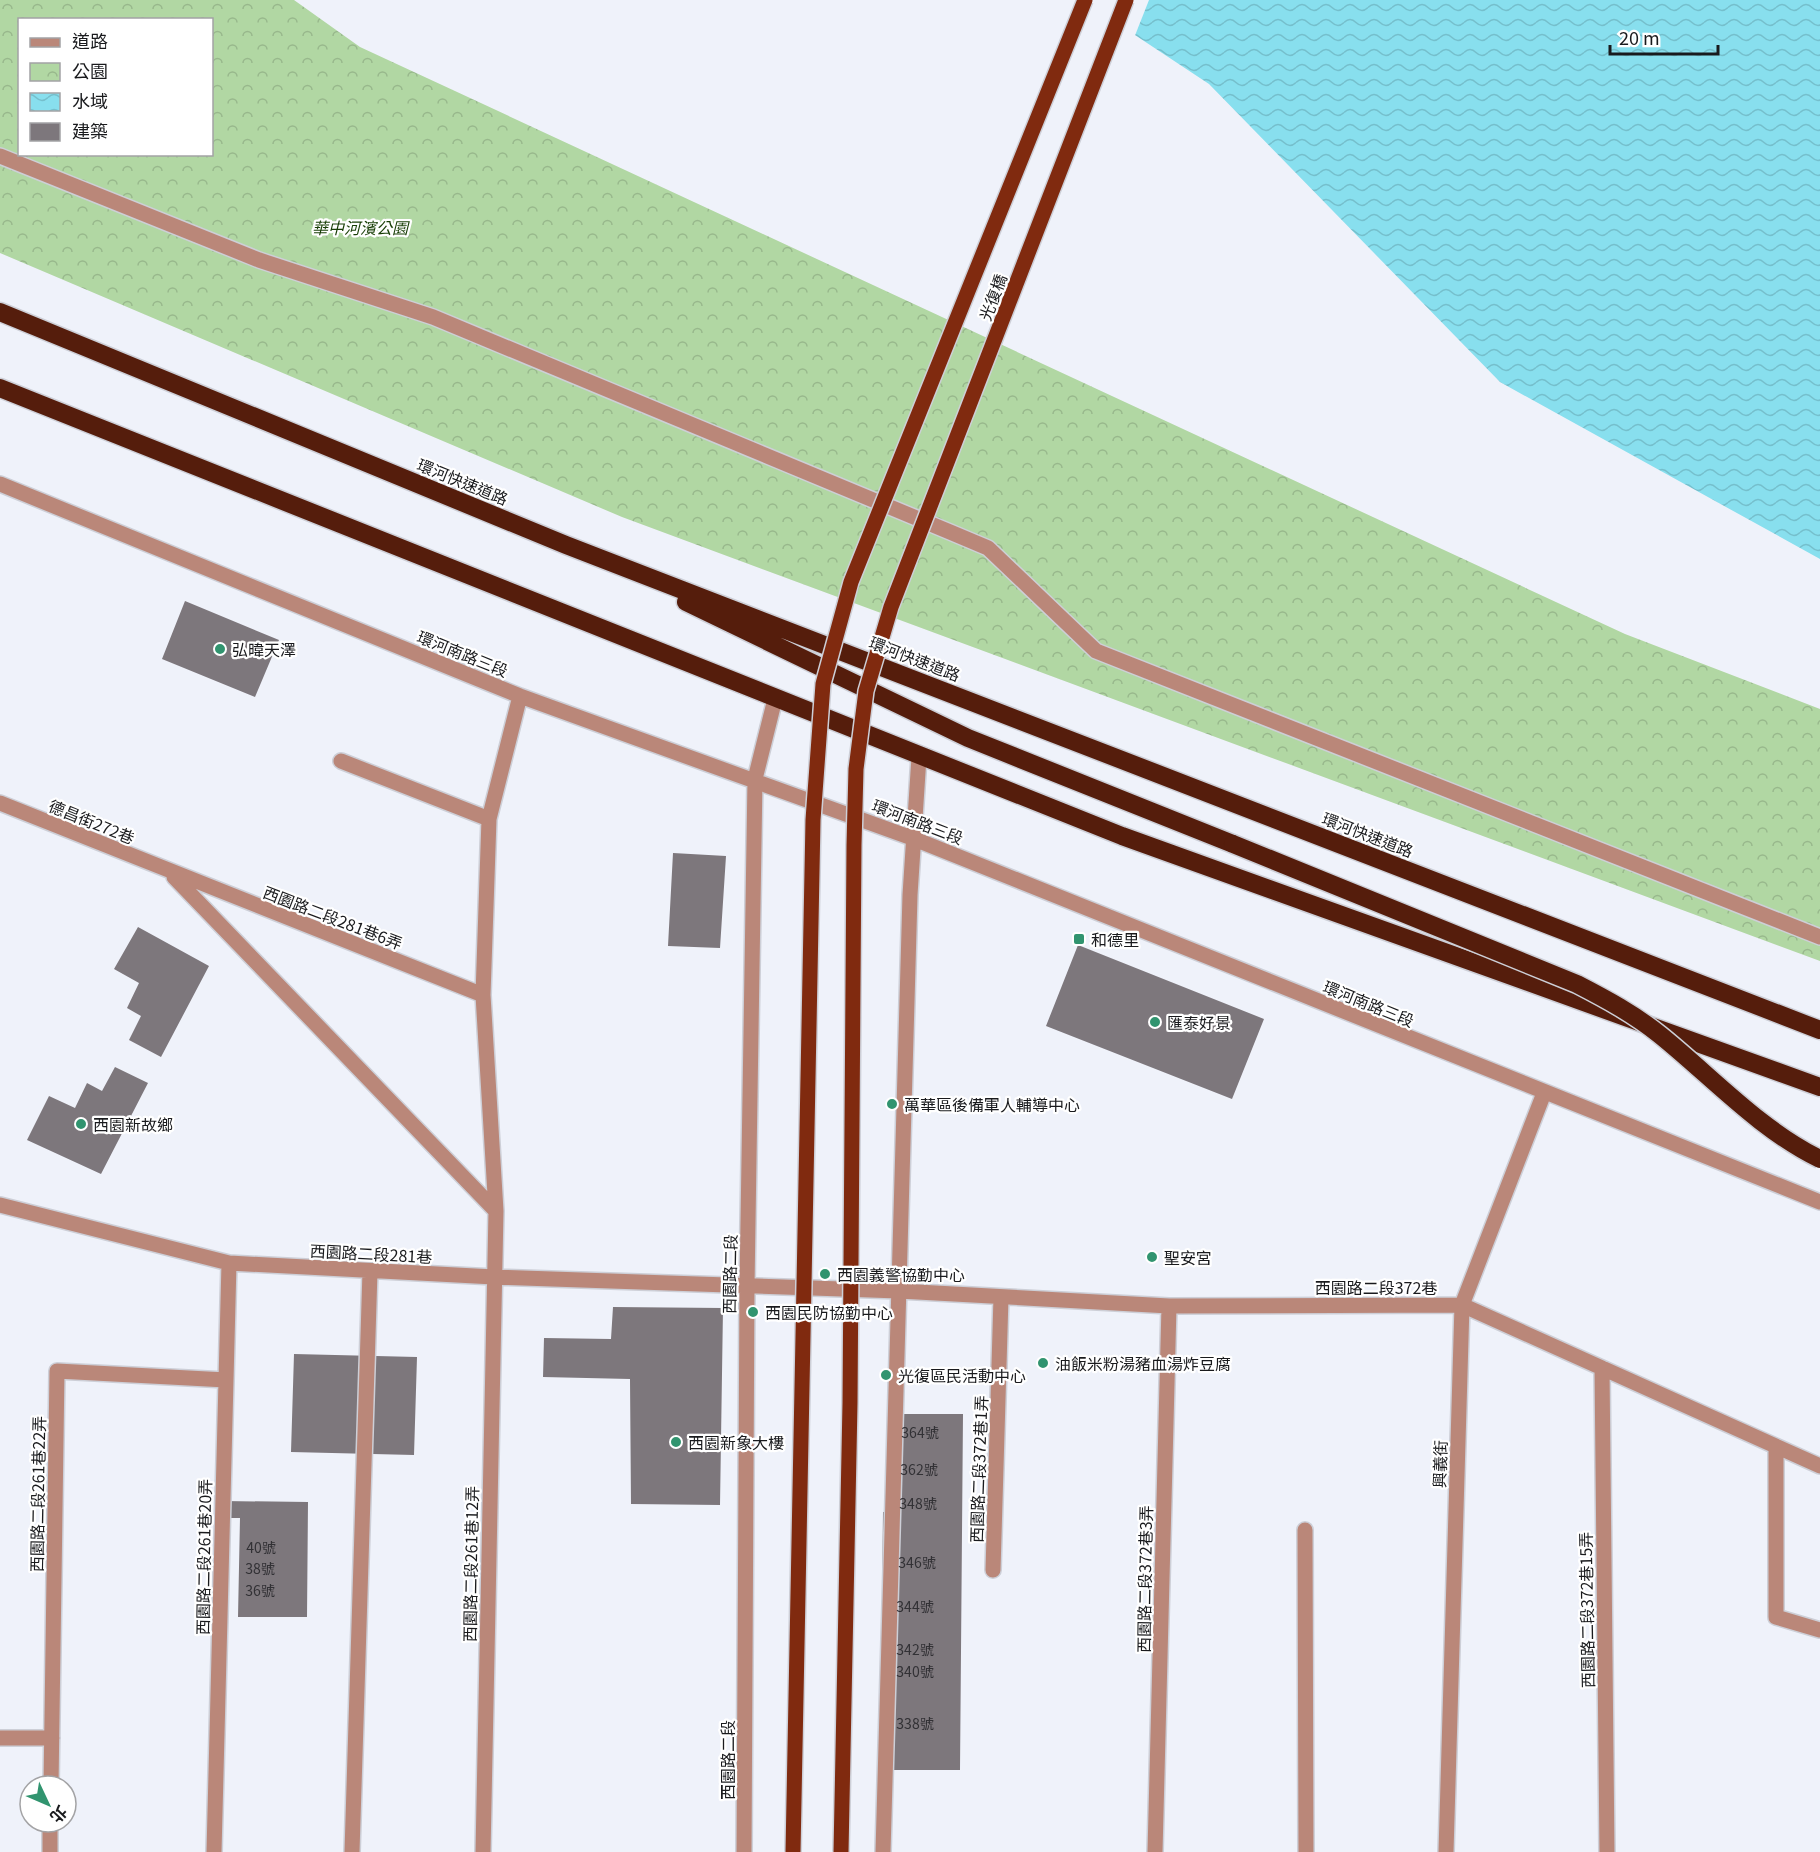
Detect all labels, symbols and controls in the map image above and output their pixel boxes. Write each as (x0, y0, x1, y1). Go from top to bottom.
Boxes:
legend (18, 18, 213, 156)
scale bar (1610, 18, 1718, 56)
text: 20 m (1619, 24, 1660, 50)
text: 道路 (72, 27, 108, 53)
text: 公園 (72, 57, 108, 83)
text: 水域 (72, 87, 108, 113)
text: 建築 (72, 117, 108, 143)
park label: 華中河濱公園 (312, 215, 410, 239)
street label: 光復橋 (972, 270, 1012, 324)
street label: 環河快速道路 (414, 452, 512, 510)
street label: 環河南路三段 (414, 624, 512, 682)
street label: 環河快速道路 (866, 630, 964, 686)
place label: 弘暐天澤 (232, 637, 296, 661)
marker: 弘暐天澤 (213, 642, 227, 656)
street label: 德昌街272巷 (45, 793, 139, 849)
street label: 環河南路三段 (869, 793, 967, 849)
street label: 環河快速道路 (1319, 806, 1417, 862)
street label: 西園路二段281巷6弄 (260, 879, 406, 955)
place label: 和德里 (1091, 927, 1139, 951)
marker: 和德里 (1072, 932, 1086, 946)
street label: 環河南路三段 (1320, 974, 1418, 1032)
place label: 匯泰好景 (1167, 1010, 1231, 1034)
marker: 匯泰好景 (1148, 1015, 1162, 1029)
place label: 萬華區後備軍人輔導中心 (904, 1092, 1080, 1116)
marker: 萬華區後備軍人輔導中心 (885, 1097, 899, 1111)
place label: 西園新故鄉 (93, 1112, 173, 1136)
marker: 西園新故鄉 (74, 1117, 88, 1131)
street label: 西園路二段 (716, 1234, 742, 1314)
street label: 西園路二段281巷 (309, 1238, 433, 1268)
place label: 聖安宮 (1164, 1245, 1212, 1269)
marker: 聖安宮 (1145, 1250, 1159, 1264)
place label: 西園義警協勤中心 (837, 1262, 965, 1286)
marker: 西園義警協勤中心 (818, 1267, 832, 1281)
street label: 西園路二段372巷 (1315, 1275, 1437, 1299)
place label: 西園民防協勤中心 (765, 1300, 893, 1324)
marker: 西園民防協勤中心 (746, 1305, 760, 1319)
place label: 油飯米粉湯豬血湯炸豆腐 (1055, 1351, 1231, 1375)
marker: 油飯米粉湯豬血湯炸豆腐 (1036, 1356, 1050, 1370)
place label: 光復區民活動中心 (898, 1363, 1026, 1387)
marker: 光復區民活動中心 (879, 1368, 893, 1382)
street label: 西園路二段372巷1弄 (963, 1395, 993, 1543)
street label: 西園路二段261巷22弄 (24, 1416, 50, 1572)
house number: 364號 (901, 1422, 939, 1442)
place label: 西園新象大樓 (688, 1430, 784, 1454)
marker: 西園新象大樓 (669, 1435, 683, 1449)
street label: 興義街 (1426, 1440, 1452, 1488)
house number: 362號 (900, 1459, 938, 1479)
street label: 西園路二段261巷20弄 (190, 1479, 216, 1635)
street label: 西園路二段261巷12弄 (457, 1486, 483, 1642)
house number: 348號 (899, 1493, 937, 1513)
street label: 西園路二段372巷3弄 (1131, 1505, 1157, 1653)
street label: 西園路二段372巷15弄 (1573, 1532, 1599, 1688)
house number: 40號 (246, 1537, 276, 1557)
house number: 346號 (898, 1552, 936, 1572)
house number: 38號 (245, 1558, 275, 1578)
house number: 36號 (245, 1580, 275, 1600)
house number: 344號 (896, 1596, 934, 1616)
house number: 342號 (896, 1639, 934, 1659)
house number: 340號 (896, 1661, 934, 1681)
house number: 338號 (896, 1713, 934, 1733)
street label: 西園路二段 (715, 1720, 739, 1800)
north arrow (18, 1774, 78, 1834)
text: 北 (45, 1801, 74, 1829)

